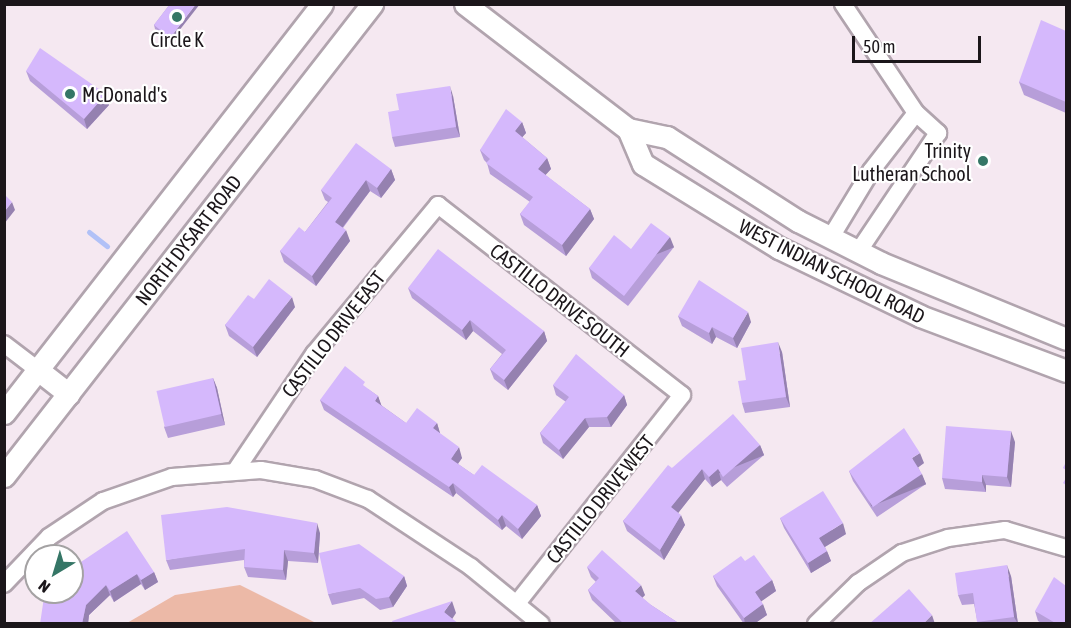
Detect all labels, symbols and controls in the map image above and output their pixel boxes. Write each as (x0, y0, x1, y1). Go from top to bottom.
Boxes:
marker: Circle K (170, 10, 184, 24)
scale bar (855, 24, 984, 62)
place label: Circle K (150, 27, 204, 51)
text: 50 m (863, 36, 895, 57)
place label: McDonald's (82, 82, 167, 106)
marker: McDonald's (63, 87, 77, 101)
place label: Trinity Lutheran School (852, 138, 971, 185)
marker: Trinity Lutheran School (976, 154, 990, 168)
street label: NORTH DYSART ROAD (130, 170, 246, 310)
street label: WEST INDIAN SCHOOL ROAD (735, 214, 929, 328)
street label: CASTILLO DRIVE SOUTH (486, 238, 634, 362)
street label: CASTILLO DRIVE EAST (276, 266, 390, 402)
street label: CASTILLO DRIVE WEST (541, 430, 659, 568)
north arrow (24, 544, 84, 604)
text: N (35, 577, 53, 597)

